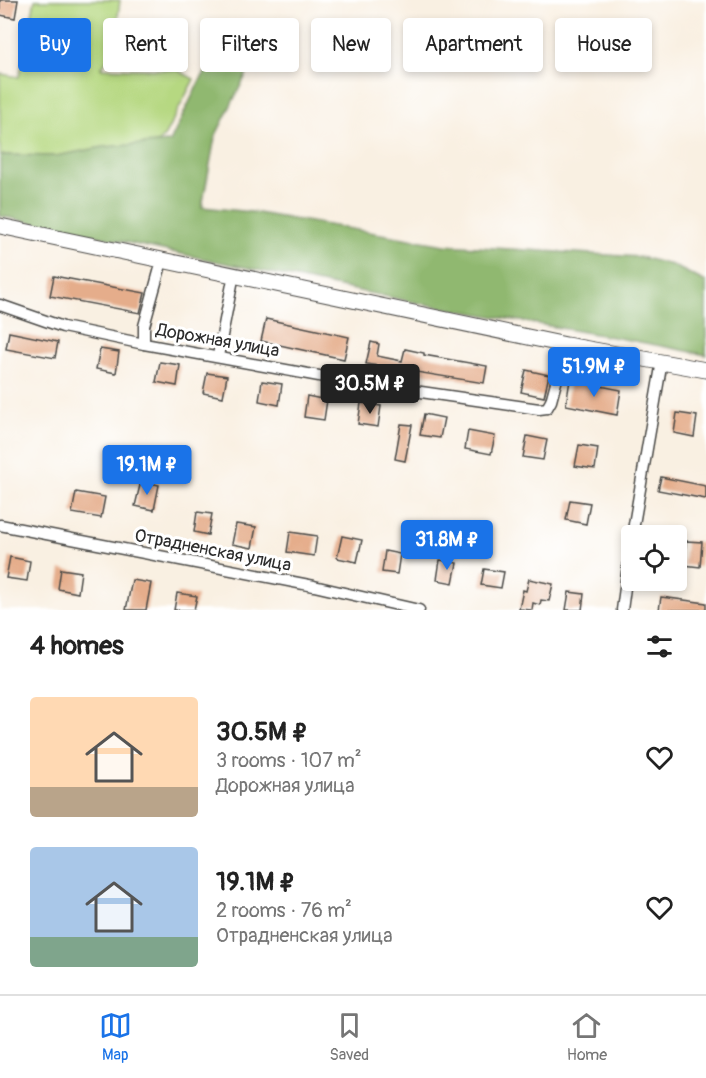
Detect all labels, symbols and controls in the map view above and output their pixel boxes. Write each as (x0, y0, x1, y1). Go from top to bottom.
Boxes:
chip: Buy (18, 18, 91, 72)
chip: Rent (103, 18, 188, 72)
chip: Filters (200, 18, 299, 72)
chip: New (311, 18, 391, 72)
chip: Apartment (403, 18, 543, 72)
chip: House (555, 18, 652, 72)
street label: Дорожная улица (154, 318, 281, 363)
pin: 51.9M ₽ (539, 347, 649, 398)
text: 51.9M ₽ (562, 354, 626, 379)
pin: 30.5M ₽ (315, 364, 425, 415)
text: 30.5M ₽ (335, 371, 405, 396)
pin: 19.1M ₽ (92, 445, 202, 496)
text: 19.1M ₽ (116, 452, 178, 477)
pin: 31.8M ₽ (392, 520, 502, 571)
street label: Отрадненская улица (133, 524, 293, 577)
map controls (621, 525, 687, 591)
button: locate (621, 525, 687, 591)
text: 31.8M ₽ (415, 527, 479, 552)
text: 4 homes (30, 630, 124, 662)
icon: filters (643, 630, 676, 663)
text: 30.5M ₽ (216, 716, 308, 748)
icon: home (78, 721, 150, 793)
icon: heart (643, 741, 676, 774)
text: 3 rooms · 107 m² (216, 748, 362, 773)
text: Дорожная улица (216, 773, 355, 798)
text: 19.1M ₽ (216, 866, 295, 898)
icon: home (78, 871, 150, 943)
icon: heart (643, 891, 676, 924)
text: 2 rooms · 76 m² (216, 898, 352, 923)
text: Отрадненская улица (216, 923, 393, 948)
tab: Map (99, 1009, 132, 1065)
tab: Saved (329, 1009, 369, 1065)
tab: Home (567, 1009, 607, 1065)

